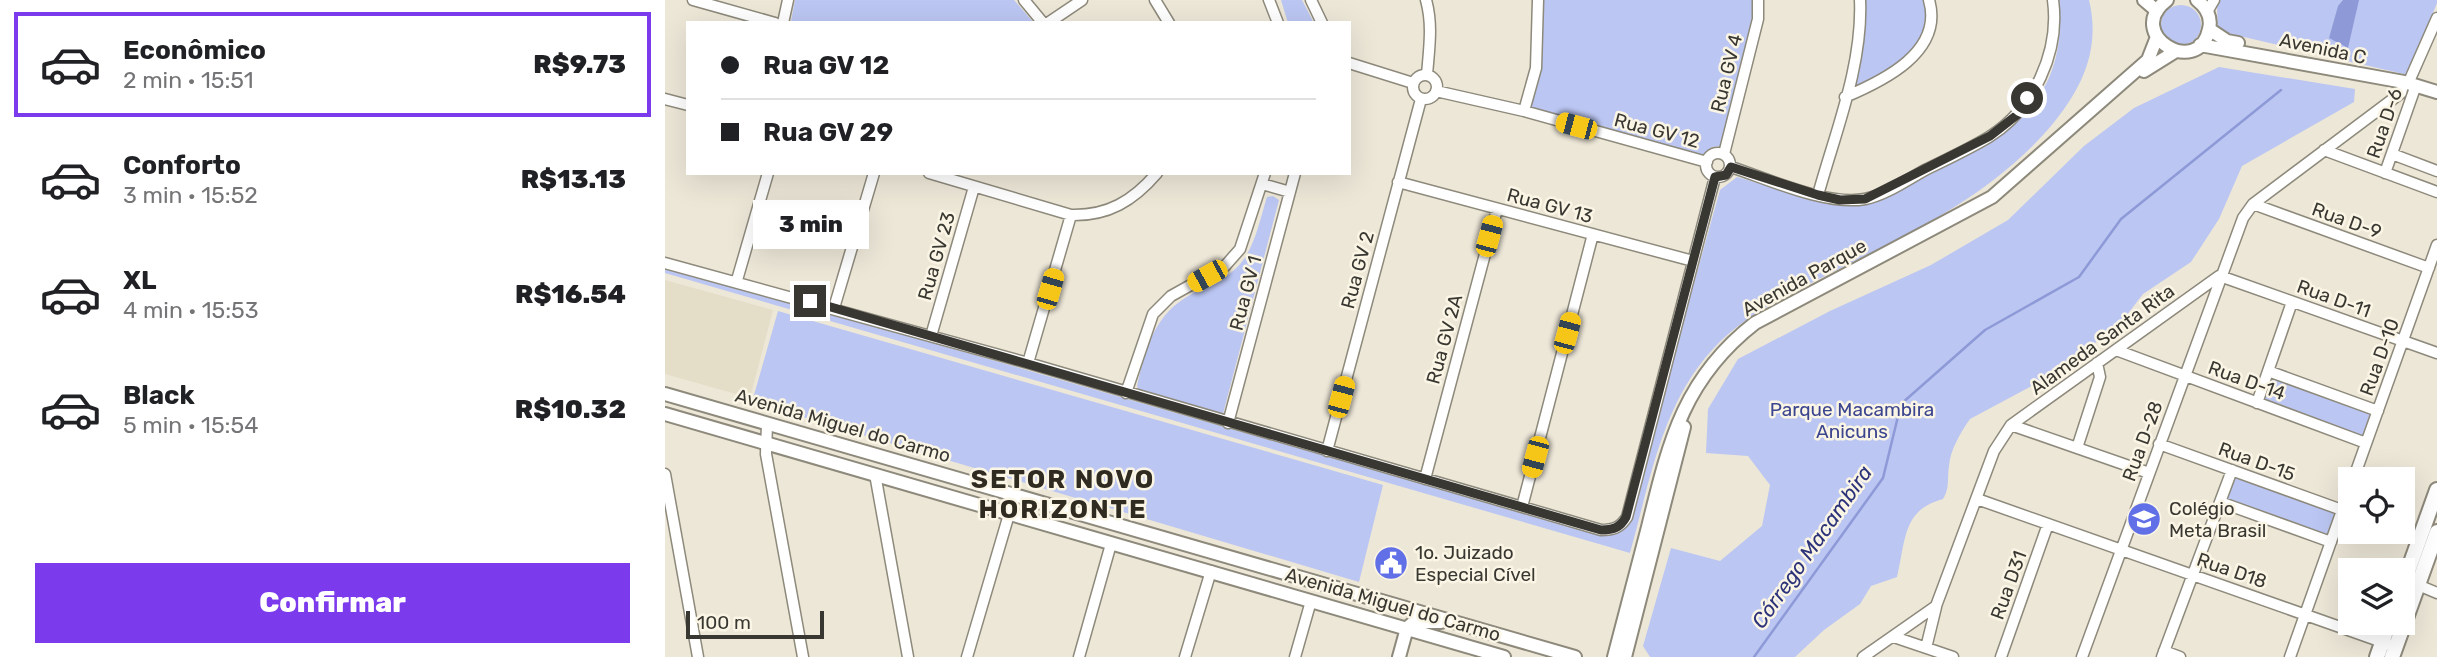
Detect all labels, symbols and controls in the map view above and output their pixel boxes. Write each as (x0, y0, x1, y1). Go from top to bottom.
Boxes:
street label: Avenida C (2277, 28, 2368, 69)
street label: Rua GV 4 (1706, 31, 1747, 115)
icon: car (39, 33, 102, 96)
text: Econômico (123, 35, 266, 66)
text: R$9.73 (533, 49, 626, 80)
text: Rua GV 12 (763, 50, 889, 81)
text: 2 min · 15:51 (123, 66, 254, 94)
route start (2011, 82, 2043, 114)
street label: Rua D-6 (2362, 85, 2407, 161)
street label: Rua GV 12 (1612, 108, 1702, 153)
car (1553, 110, 1600, 142)
text: Rua GV 29 (763, 117, 893, 148)
icon: car (39, 148, 102, 211)
text: Conforto (123, 150, 241, 181)
text: R$13.13 (521, 164, 626, 195)
text: 3 min · 15:52 (123, 181, 258, 209)
street label: Rua GV 13 (1505, 183, 1595, 228)
street label: Rua D-9 (2309, 197, 2385, 244)
callout: 3 min (752, 200, 868, 248)
street label: Rua GV 23 (913, 209, 960, 303)
text: 3 min (779, 210, 843, 238)
car (1474, 213, 1505, 259)
street label: Rua GV 2 (1336, 229, 1379, 311)
street label: Avenida Parque (1738, 234, 1870, 321)
street label: Rua GV 1 (1225, 253, 1266, 333)
car (1184, 257, 1231, 295)
icon: car (39, 263, 102, 326)
text: XL (123, 265, 156, 296)
car (1035, 266, 1066, 312)
street label: Rua D-11 (2294, 275, 2374, 322)
text: R$16.54 (515, 279, 626, 310)
street label: Alameda Santa Rita (2026, 279, 2179, 400)
route end (794, 285, 826, 317)
street label: Rua GV 2A (1421, 291, 1468, 387)
text: 4 min · 15:53 (123, 296, 259, 324)
car (1552, 310, 1583, 356)
street label: Rua D-10 (2355, 315, 2404, 399)
street label: Rua D-14 (2205, 356, 2289, 405)
car (1326, 374, 1357, 420)
icon: car (39, 378, 102, 441)
text: Black (123, 380, 195, 411)
street label: Avenida Miguel do Carmo (733, 384, 953, 467)
text: R$10.32 (515, 394, 626, 425)
park label: Parque Macambira Anicuns (1770, 398, 1934, 443)
street label: Rua D-28 (2117, 398, 2168, 484)
text: 5 min · 15:54 (123, 411, 258, 439)
car (1520, 434, 1551, 480)
street label: Rua D-15 (2215, 437, 2298, 486)
water label: Córrego Macambira (1746, 461, 1877, 633)
district label: SETOR NOVO HORIZONTE (971, 464, 1155, 525)
map controls (2338, 467, 2415, 635)
button: locate (2338, 467, 2415, 544)
place label: Colégio Meta Brasil (2169, 497, 2266, 542)
school or university icon: Colégio Meta Brasil (2125, 500, 2163, 538)
place label: 1o. Juizado Especial Cível (1415, 541, 1536, 586)
public building icon: 1o. Juizado Especial Cível (1372, 544, 1410, 582)
street label: Rua D31 (1985, 548, 2031, 623)
street label: Rua D18 (2194, 548, 2270, 593)
button: layers (2338, 558, 2415, 635)
button: Confirmar (35, 563, 630, 643)
street label: Avenida Miguel do Carmo (1283, 563, 1503, 646)
scale bar (686, 608, 824, 640)
text: 100 m (697, 611, 751, 634)

